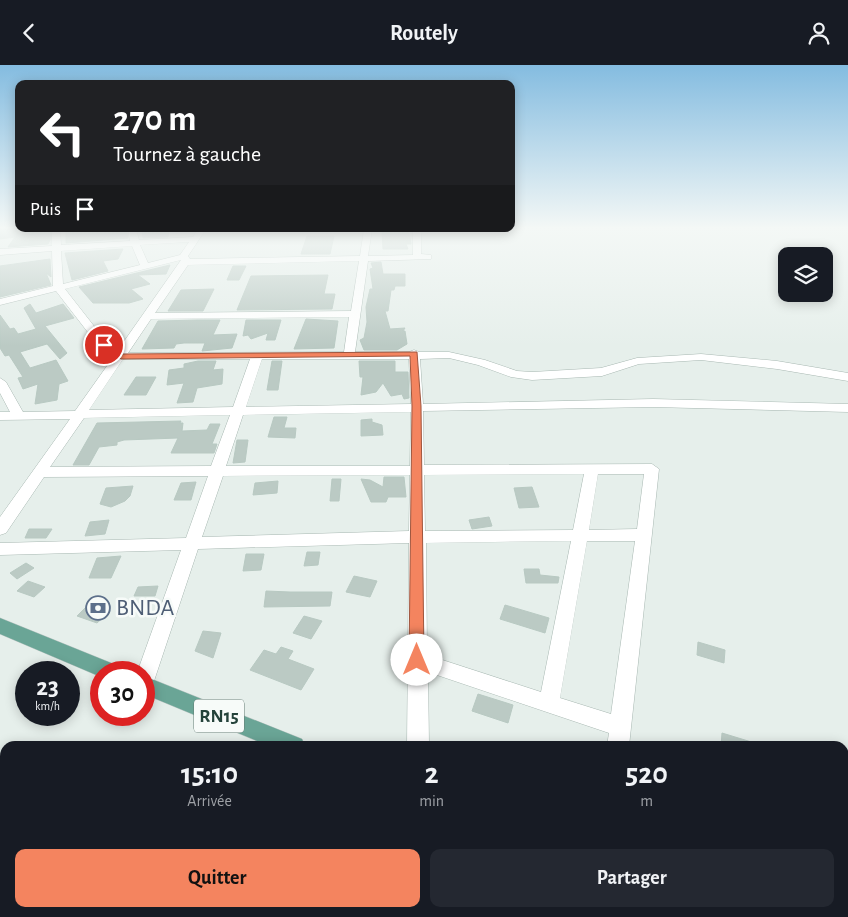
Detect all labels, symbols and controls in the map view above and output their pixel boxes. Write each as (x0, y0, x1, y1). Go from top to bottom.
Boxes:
icon: back (15, 19, 43, 47)
icon: person (805, 19, 833, 47)
text: Routely (390, 22, 458, 44)
icon: left (30, 100, 95, 165)
text: 270 m (113, 102, 196, 137)
text: Tournez à gauche (113, 143, 261, 165)
icon: arrive (71, 195, 99, 223)
text: Puis (30, 200, 61, 219)
map controls (778, 247, 833, 302)
button: layers (778, 247, 833, 302)
pin (83, 324, 125, 366)
icon: arrive (90, 331, 118, 359)
bank icon: BNDA (85, 595, 111, 621)
place label: BNDA (116, 596, 174, 620)
position arrow (390, 633, 442, 685)
speed limit sign: 30 (90, 661, 155, 726)
text: 23 (36, 675, 59, 700)
road number: RN15 (194, 699, 244, 733)
text: km/h (35, 700, 60, 712)
text: 15:10 (181, 759, 238, 789)
text: 2 (425, 759, 439, 789)
text: 520 (625, 759, 668, 789)
text: Arrivée (187, 793, 232, 809)
text: min (419, 793, 444, 809)
text: m (640, 793, 653, 809)
button: Quitter (15, 849, 420, 907)
button: Partager (430, 849, 834, 907)

